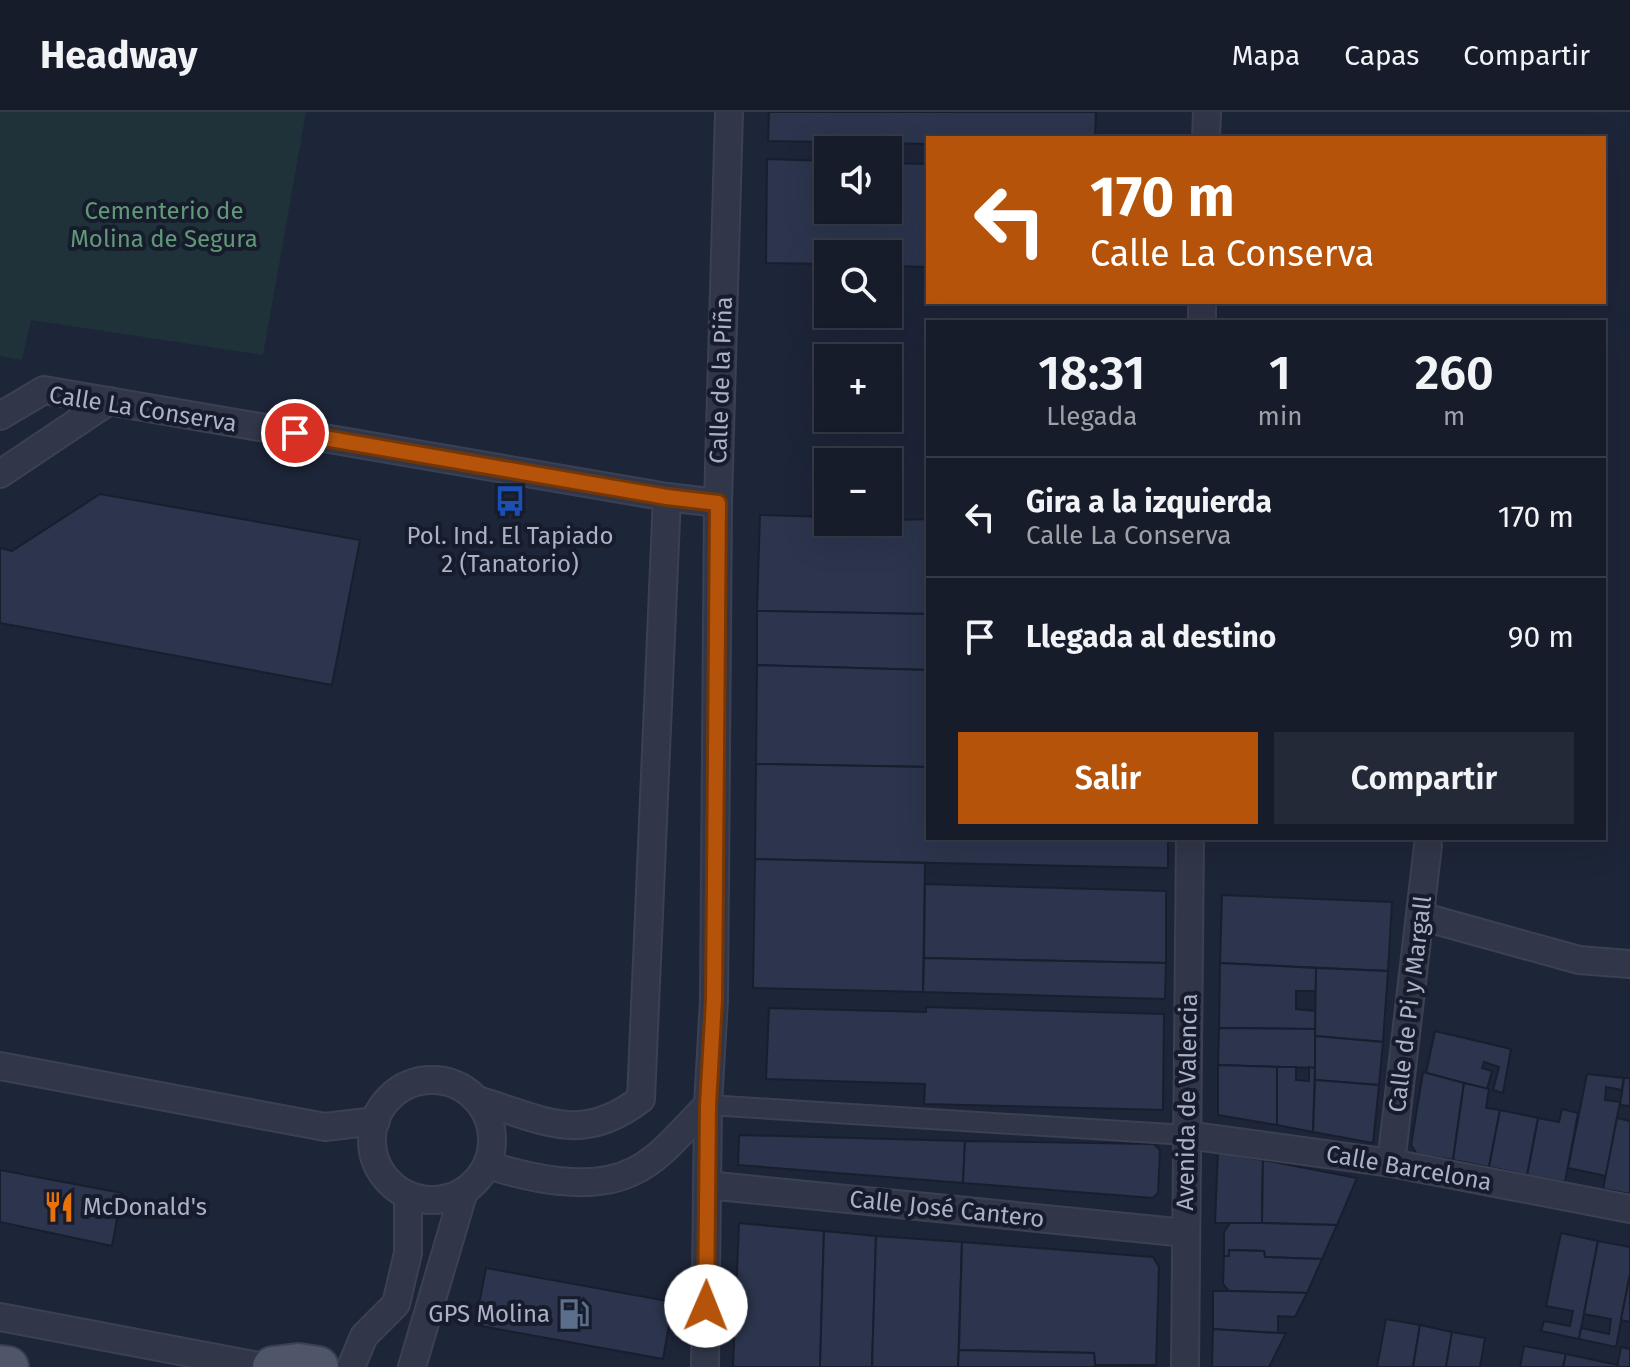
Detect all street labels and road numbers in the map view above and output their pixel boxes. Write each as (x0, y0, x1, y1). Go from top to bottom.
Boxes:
street label: Calle de la Piña (704, 296, 738, 464)
street label: Calle La Conserva (47, 380, 239, 438)
street label: Calle de Pi y Margall (1383, 894, 1437, 1114)
street label: Avenida de Valencia (1171, 993, 1203, 1211)
street label: Calle Barcelona (1324, 1140, 1494, 1196)
street label: Calle José Cantero (848, 1185, 1046, 1233)

